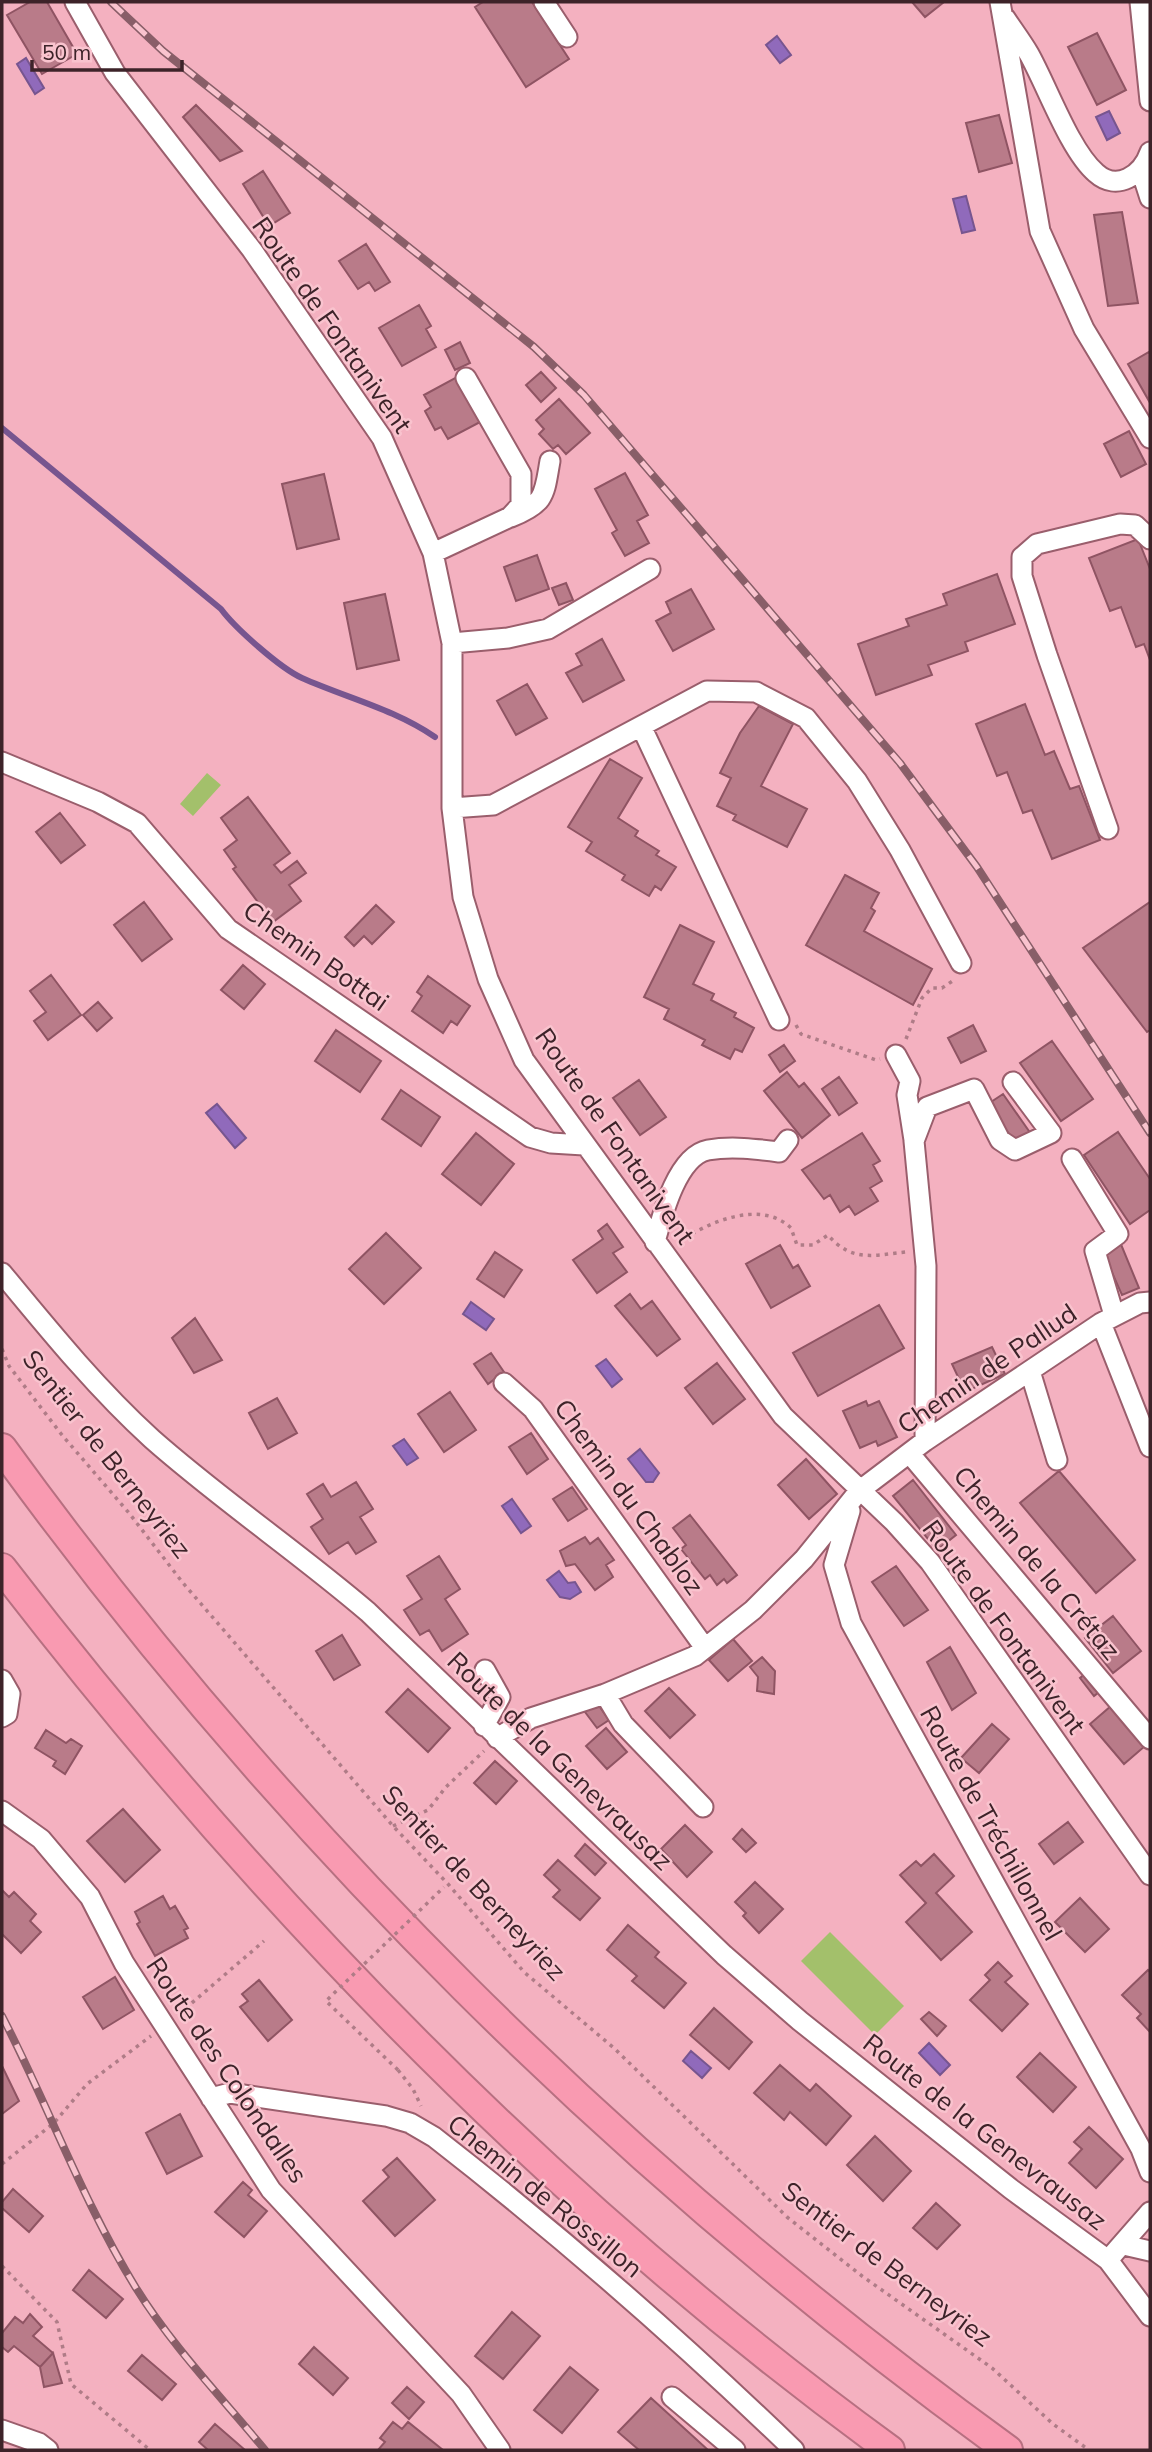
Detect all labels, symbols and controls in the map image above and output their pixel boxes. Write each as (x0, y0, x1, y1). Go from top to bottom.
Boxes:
scale bar (32, 28, 182, 72)
text: 50 m (42, 39, 91, 65)
street label: Route de Fontanivent (245, 210, 419, 439)
street label: Chemin Bottai (237, 893, 395, 1018)
street label: Route de Fontanivent (528, 1021, 702, 1250)
street label: Chemin de Pallud (891, 1296, 1083, 1441)
street label: Sentier de Berneyriez (16, 1343, 199, 1564)
street label: Chemin du Chabloz (547, 1392, 712, 1601)
street label: Chemin de la Crétaz (947, 1459, 1128, 1666)
street label: Route de Fontanivent (916, 1513, 1093, 1740)
street label: Route de la Genevrausaz (441, 1644, 680, 1877)
street label: Route de Tréchillonnel (913, 1700, 1070, 1946)
street label: Sentier de Berneyriez (375, 1778, 573, 1987)
street label: Route des Colondalles (140, 1950, 315, 2189)
street label: Route de la Genevrausaz (857, 2026, 1114, 2237)
street label: Chemin de Rossillon (441, 2107, 650, 2284)
street label: Sentier de Berneyriez (775, 2174, 999, 2354)

